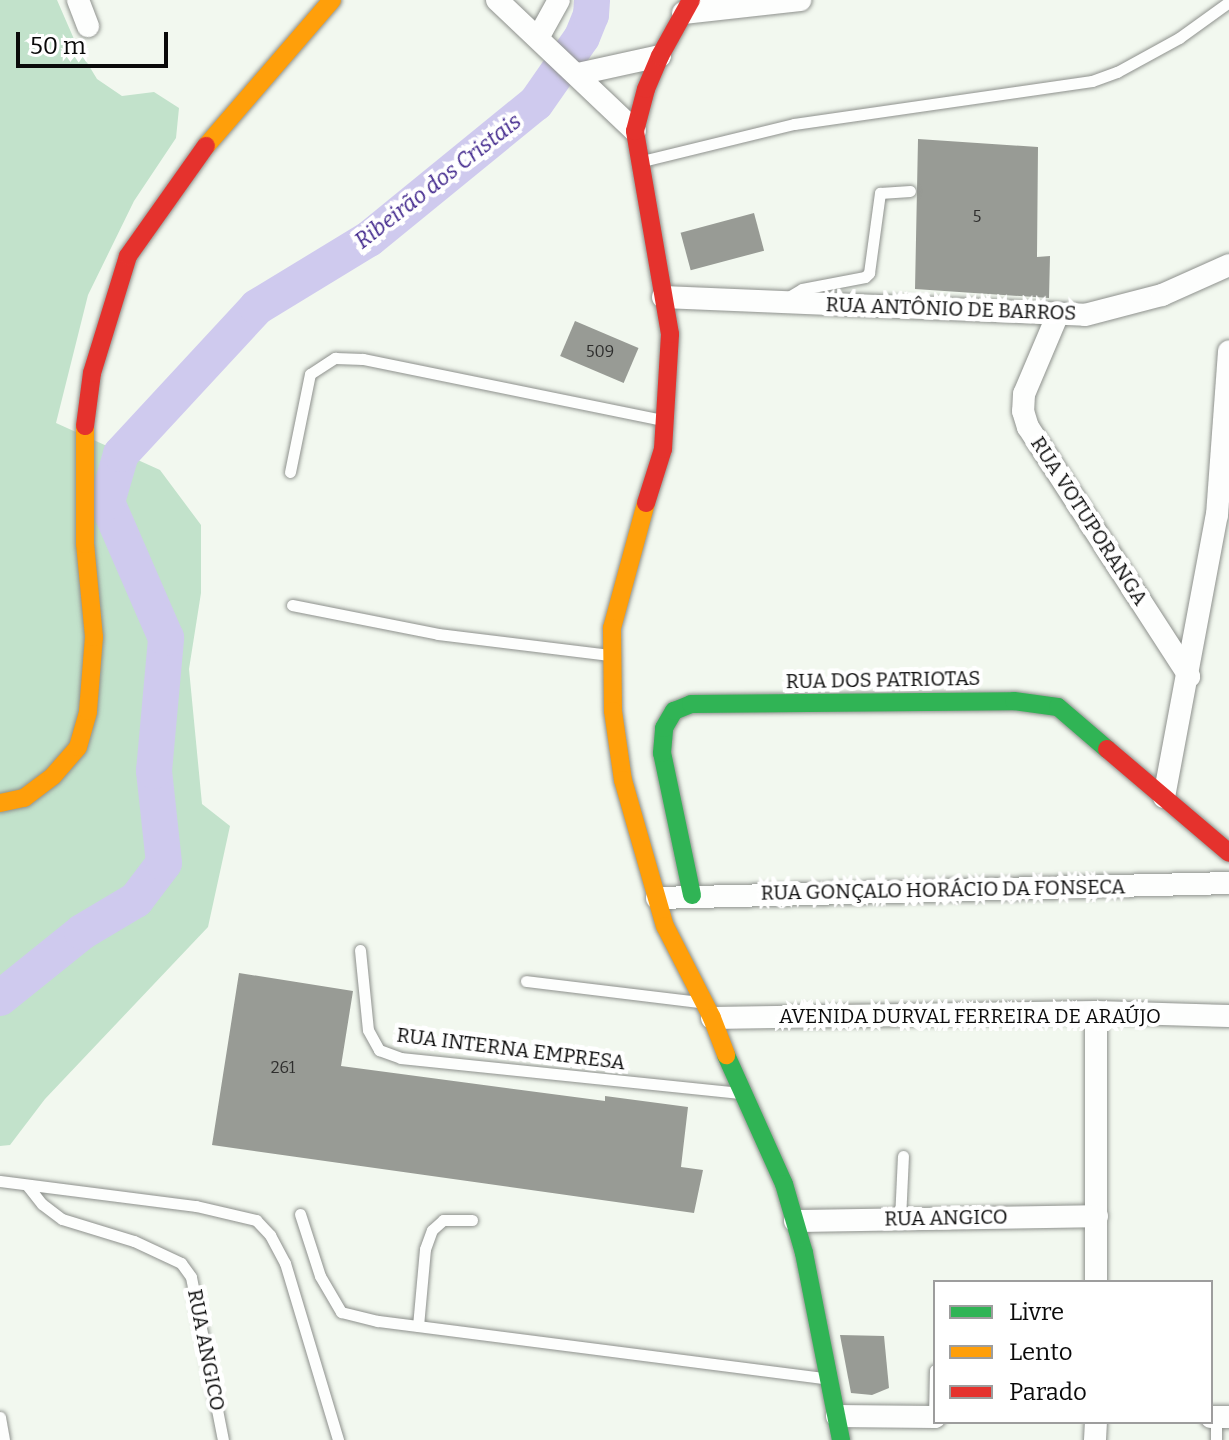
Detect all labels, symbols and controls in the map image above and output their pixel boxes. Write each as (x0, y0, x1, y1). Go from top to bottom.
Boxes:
scale bar (20, 16, 172, 66)
text: 50 m (30, 32, 86, 60)
water label: Ribeirão dos Cristais (350, 108, 526, 254)
house number: 5 (973, 207, 981, 227)
street label: RUA ANTÔNIO DE BARROS (825, 293, 1077, 325)
house number: 509 (586, 342, 614, 362)
street label: RUA VOTUPORANGA (1026, 432, 1152, 610)
street label: RUA DOS PATRIOTAS (785, 666, 981, 694)
street label: RUA GONÇALO HORÁCIO DA FONSECA (760, 875, 1126, 905)
street label: AVENIDA DURVAL FERREIRA DE ARAÚJO (779, 1004, 1161, 1028)
street label: RUA INTERNA EMPRESA (395, 1023, 627, 1075)
house number: 261 (271, 1058, 295, 1078)
street label: RUA ANGICO (884, 1205, 1008, 1231)
legend (933, 1280, 1213, 1424)
street label: RUA ANGICO (182, 1287, 230, 1413)
text: Livre (1009, 1298, 1064, 1326)
text: Lento (1009, 1338, 1072, 1366)
text: Parado (1009, 1378, 1087, 1406)

